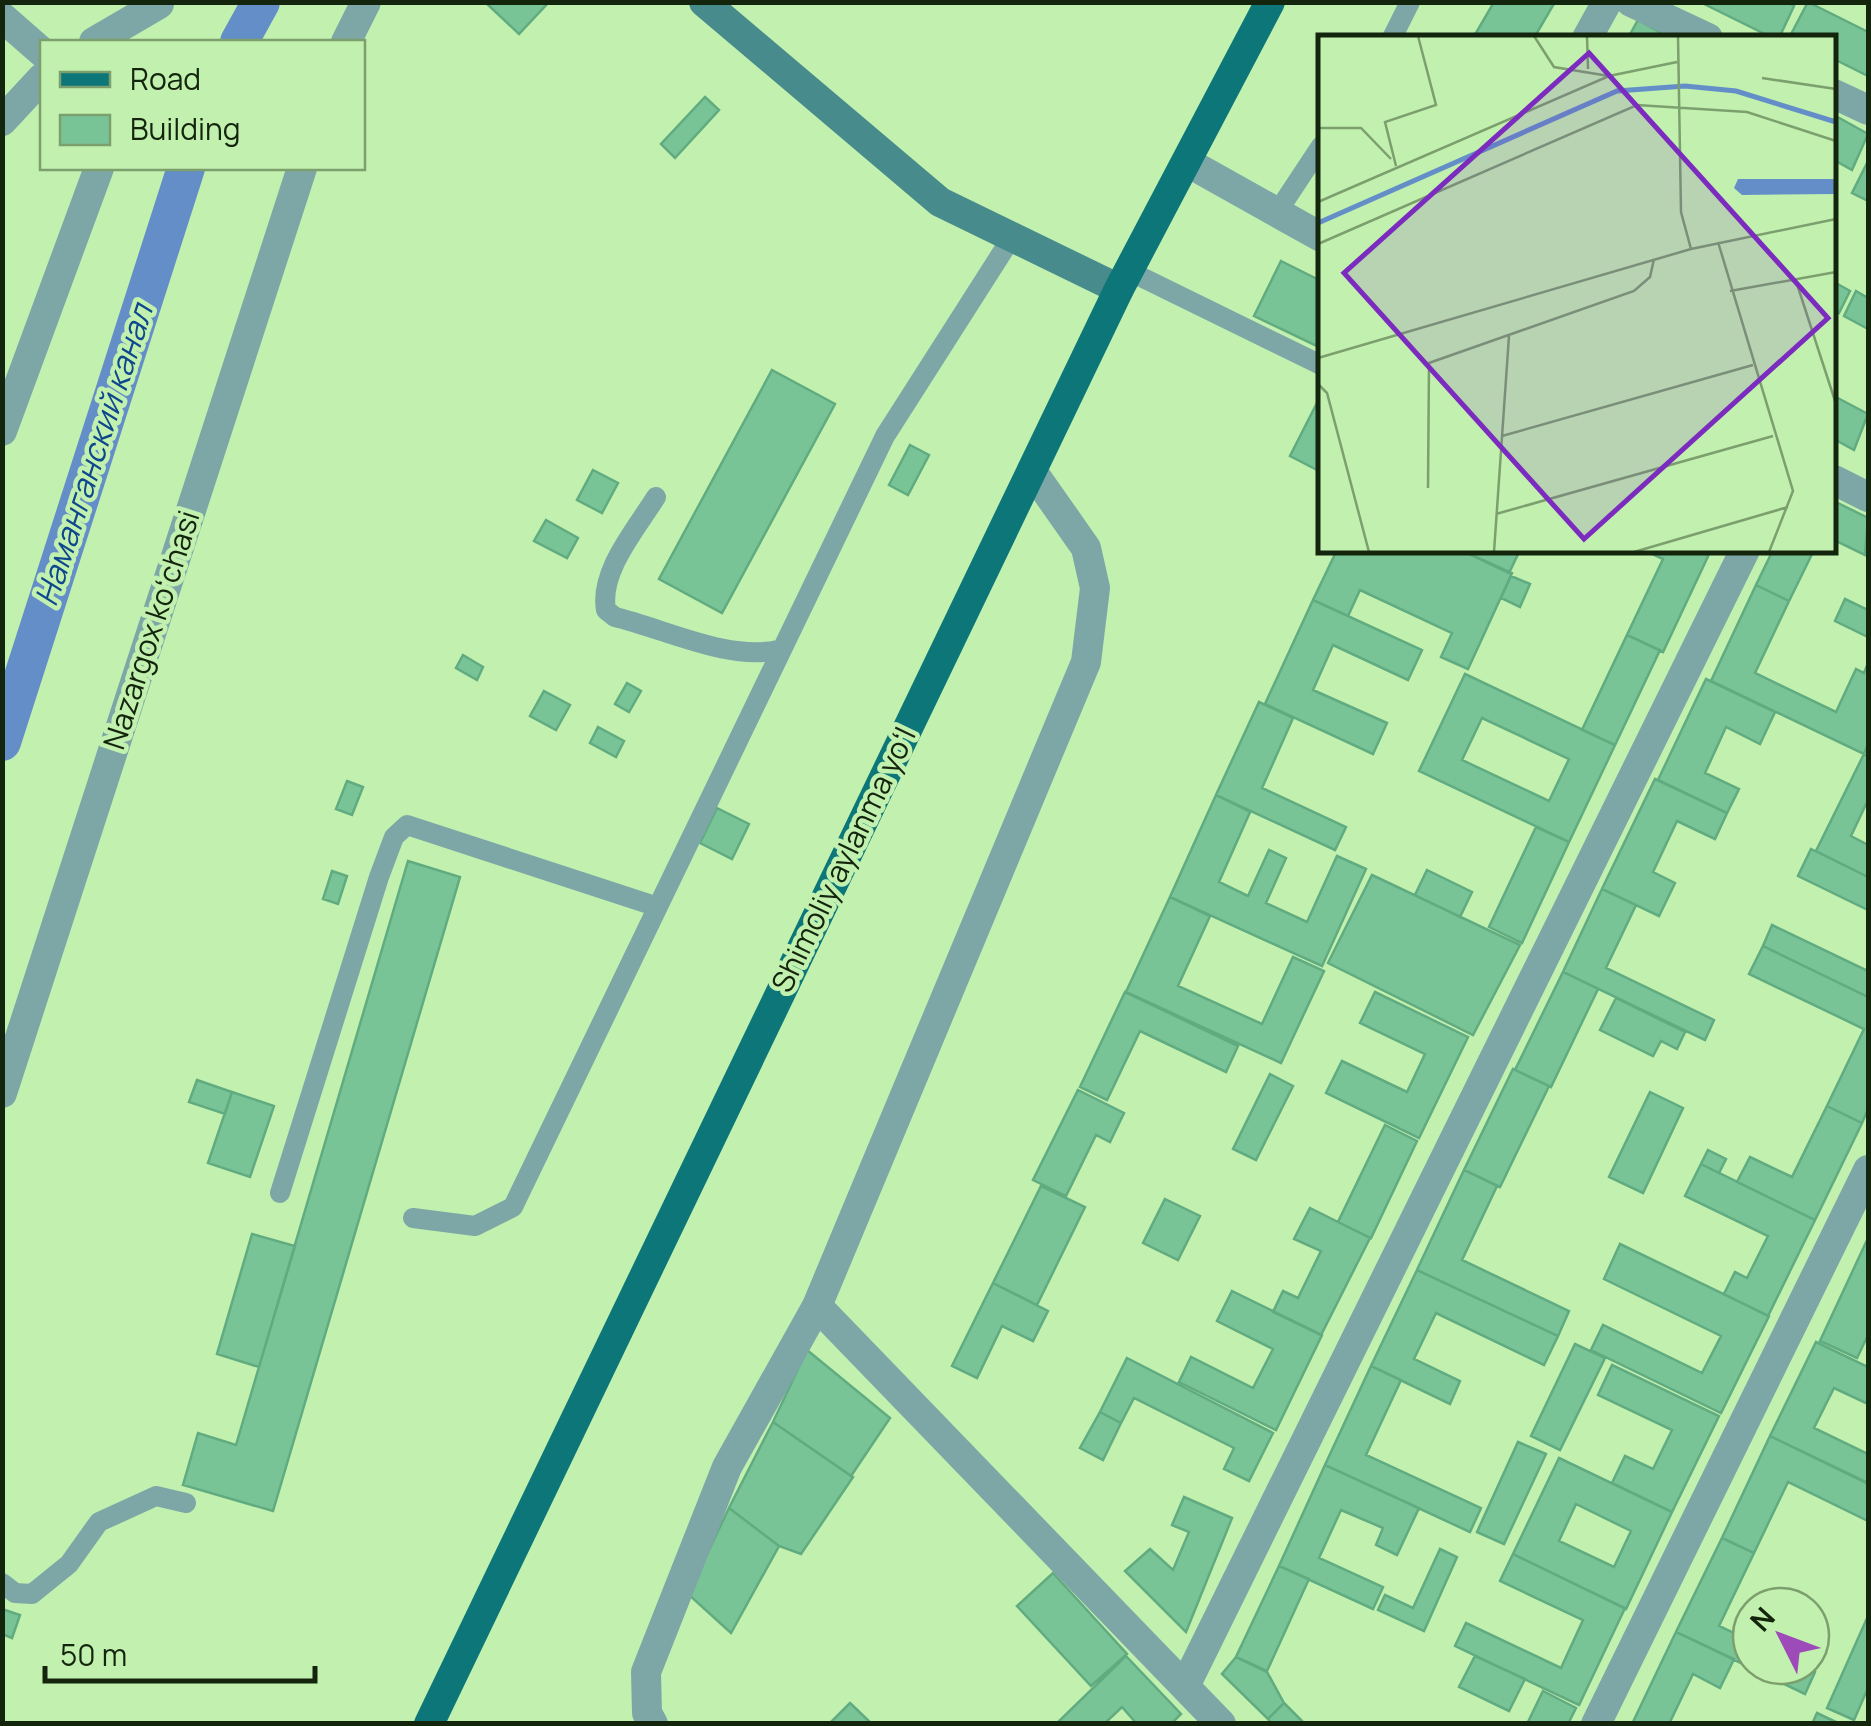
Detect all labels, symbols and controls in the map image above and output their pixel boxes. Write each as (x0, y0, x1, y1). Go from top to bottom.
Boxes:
inset map (1318, 35, 1836, 552)
legend (40, 40, 365, 170)
text: Road (130, 58, 201, 99)
text: Building (130, 108, 241, 149)
water label: Наманганский канал (24, 296, 163, 611)
street label: Nazargox koʻchasi (93, 505, 209, 754)
street label: Shimoliy aylanma yoʻl (761, 720, 925, 999)
north arrow (1731, 1586, 1831, 1686)
text: N (1741, 1598, 1783, 1639)
scale bar (45, 1621, 315, 1683)
text: 50 m (60, 1634, 127, 1675)

